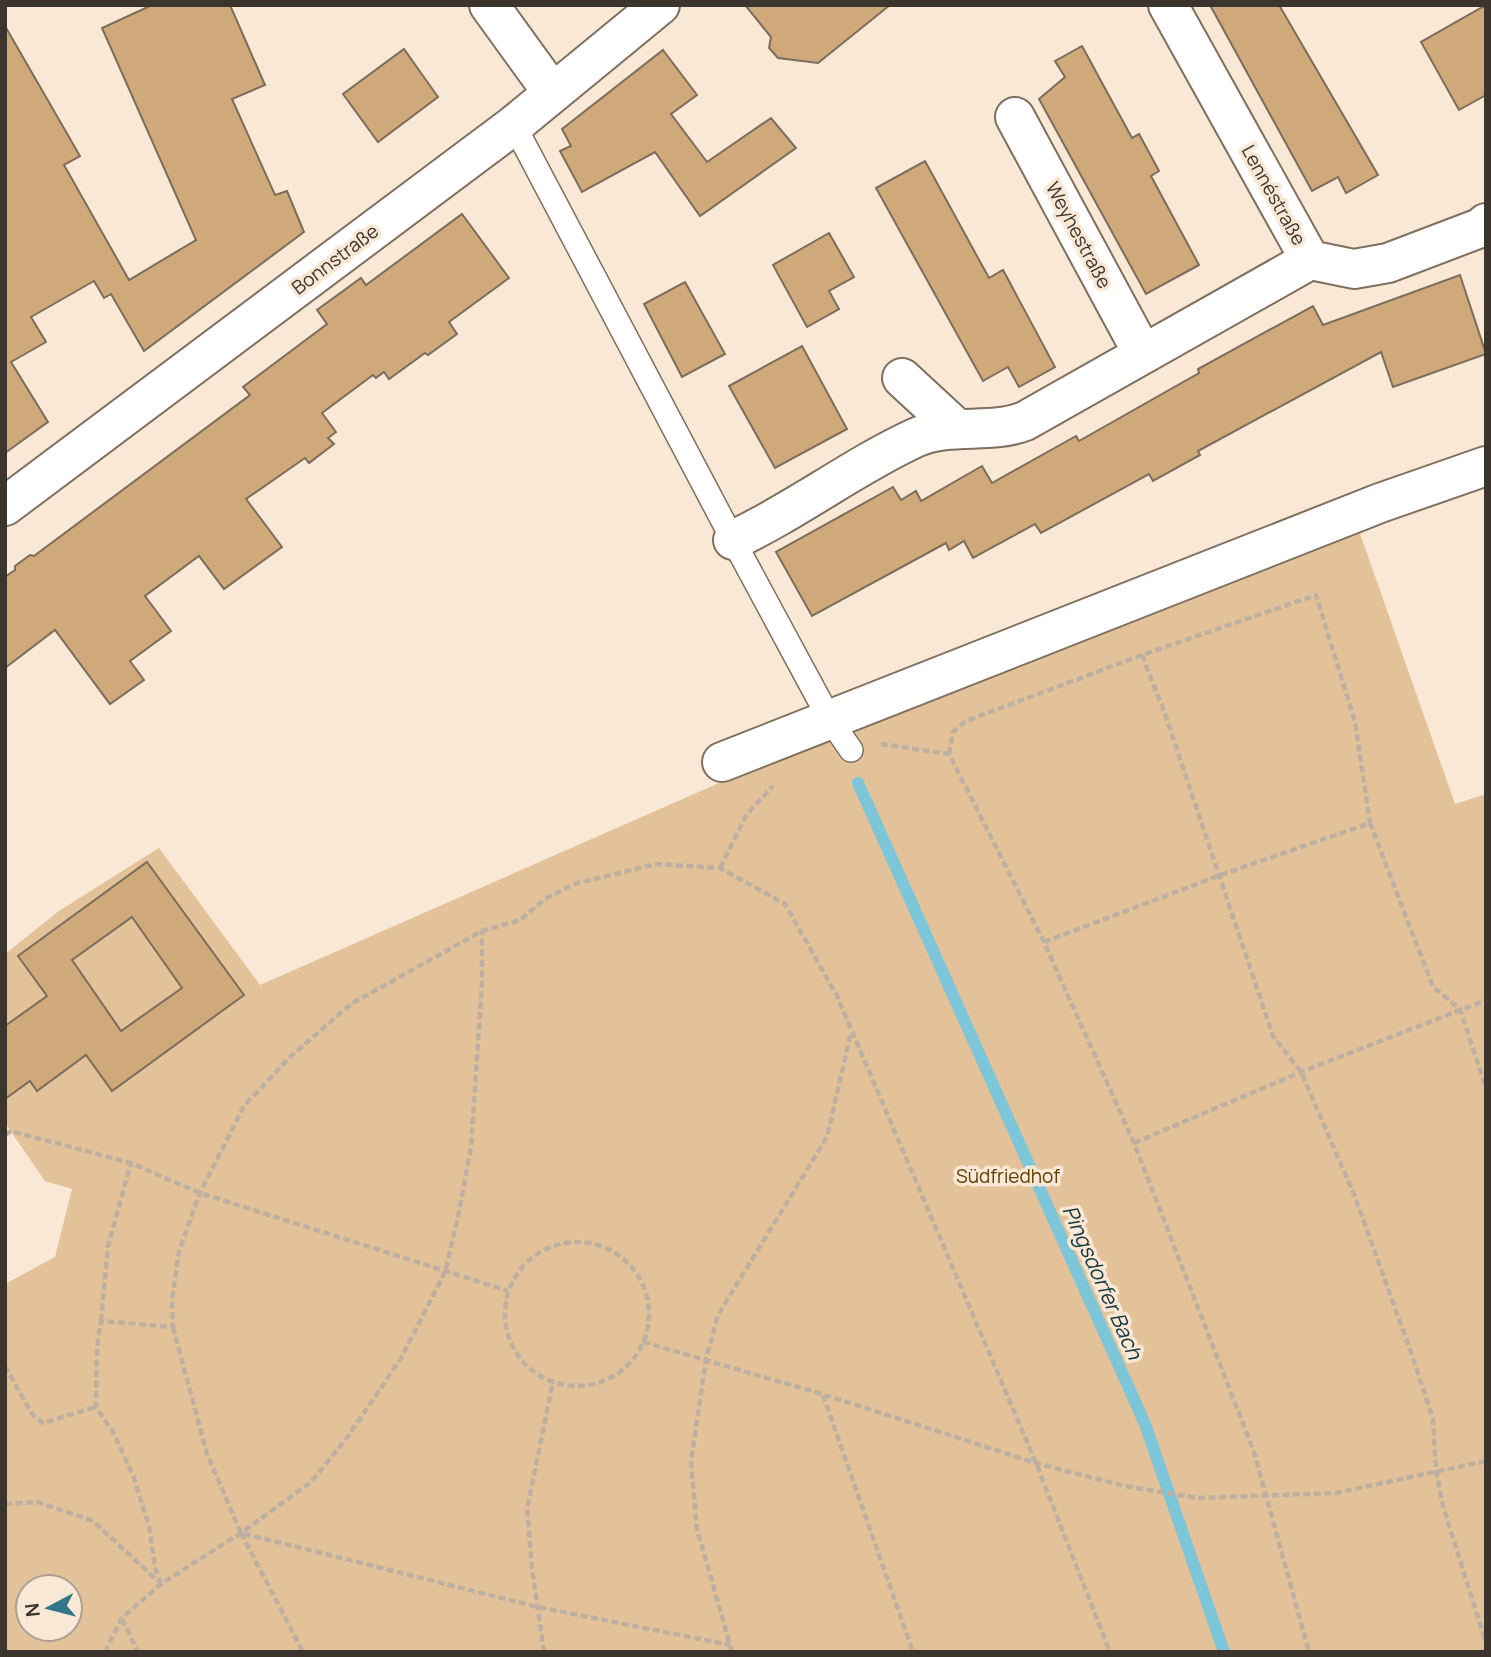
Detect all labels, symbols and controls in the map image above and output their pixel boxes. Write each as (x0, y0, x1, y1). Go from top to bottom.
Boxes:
street label: Lennéstraße (1236, 140, 1312, 250)
street label: Weyhestraße (1040, 177, 1118, 293)
street label: Bonnstraße (286, 218, 384, 300)
park label: Südfriedhof (956, 1163, 1060, 1189)
water label: Pingsdorfer Bach (1057, 1201, 1150, 1365)
north arrow (14, 1573, 84, 1643)
text: N (18, 1602, 46, 1618)

